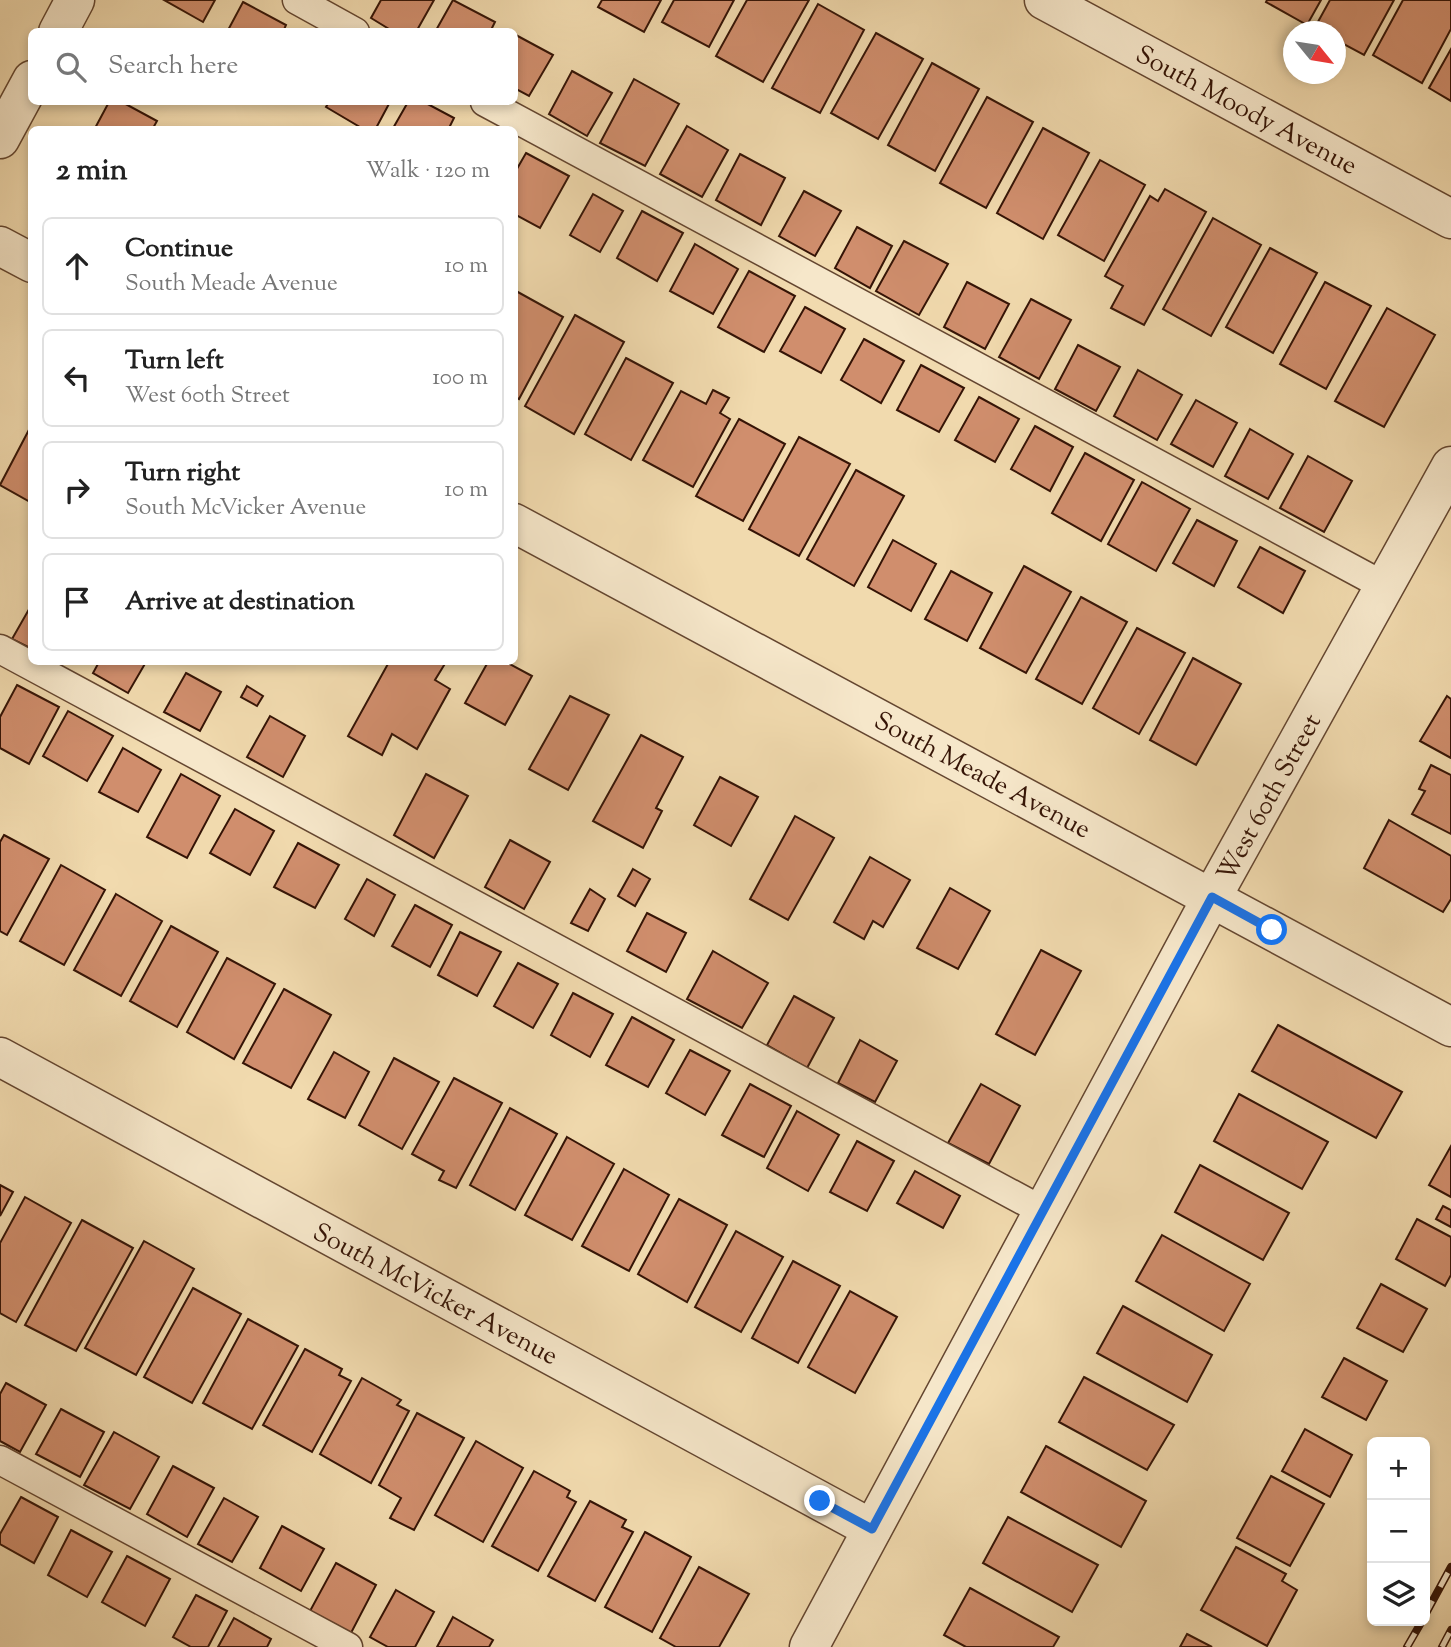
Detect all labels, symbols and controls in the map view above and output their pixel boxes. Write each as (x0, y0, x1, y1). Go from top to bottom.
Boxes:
north arrow (1283, 21, 1346, 84)
search box (28, 28, 518, 105)
street label: South Moody Avenue (1128, 37, 1363, 185)
icon: search (52, 48, 90, 86)
text: Search here (108, 48, 238, 85)
text: 2 min (56, 150, 128, 193)
text: Walk · 120 m (366, 155, 490, 188)
text: Continue (125, 231, 233, 268)
icon: ahead (58, 247, 96, 285)
text: 10 m (444, 250, 488, 283)
text: South Meade Avenue (125, 268, 338, 301)
text: Turn left (125, 343, 224, 380)
icon: left (58, 359, 96, 397)
text: 100 m (432, 362, 488, 395)
text: West 60th Street (125, 380, 290, 413)
text: Turn right (125, 455, 240, 492)
icon: right (58, 471, 96, 509)
text: 10 m (444, 474, 488, 507)
text: South McVicker Avenue (125, 492, 366, 525)
icon: arrive (58, 583, 96, 621)
text: Arrive at destination (125, 584, 355, 621)
street label: South Meade Avenue (867, 703, 1097, 849)
street label: West 60th Street (1209, 708, 1332, 889)
route start (1256, 914, 1287, 945)
street label: South McVicker Avenue (306, 1215, 564, 1376)
map controls (1367, 1437, 1430, 1626)
button: + (1367, 1437, 1430, 1500)
route end (804, 1485, 835, 1516)
button: − (1367, 1500, 1430, 1563)
button: layers (1367, 1563, 1430, 1626)

